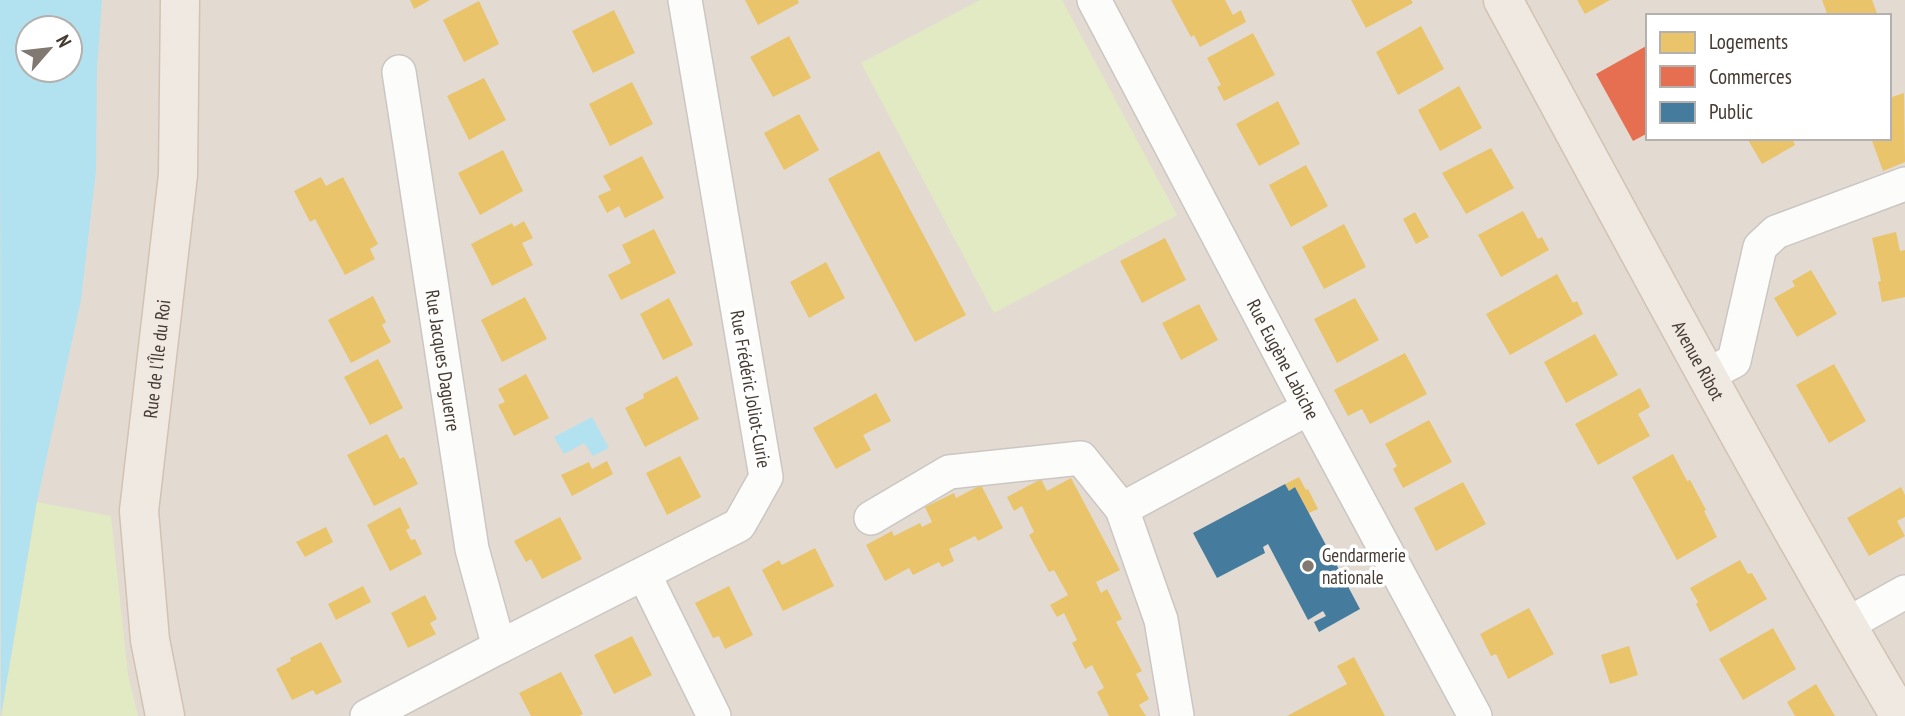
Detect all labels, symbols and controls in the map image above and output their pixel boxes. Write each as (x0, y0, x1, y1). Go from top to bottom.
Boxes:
north arrow (14, 14, 84, 84)
legend (1646, 14, 1891, 140)
text: Logements (1709, 28, 1788, 55)
text: N (51, 31, 77, 51)
text: Commerces (1709, 63, 1792, 90)
text: Public (1709, 98, 1754, 125)
street label: Rue Jacques Daguerre (420, 288, 466, 433)
street label: Rue Eugène Labiche (1242, 295, 1325, 424)
street label: Rue de l'Île du Roi (138, 298, 175, 420)
street label: Rue Frédéric Joliot-Curie (725, 308, 777, 470)
street label: Avenue Ribot (1667, 316, 1730, 405)
place label: Gendarmerie nationale (1322, 543, 1406, 589)
marker: Gendarmerie nationale (1300, 558, 1316, 574)

